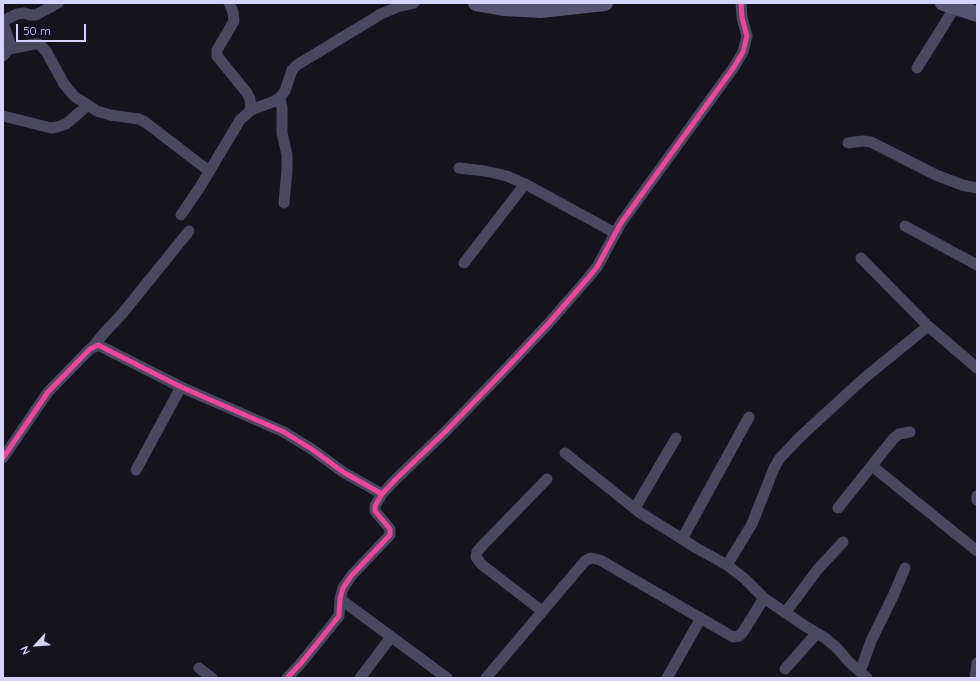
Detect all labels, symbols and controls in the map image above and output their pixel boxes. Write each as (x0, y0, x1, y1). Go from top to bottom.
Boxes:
scale bar (18, 16, 88, 42)
text: 50 m (23, 23, 51, 38)
north arrow (16, 625, 56, 665)
text: N (17, 644, 33, 657)

